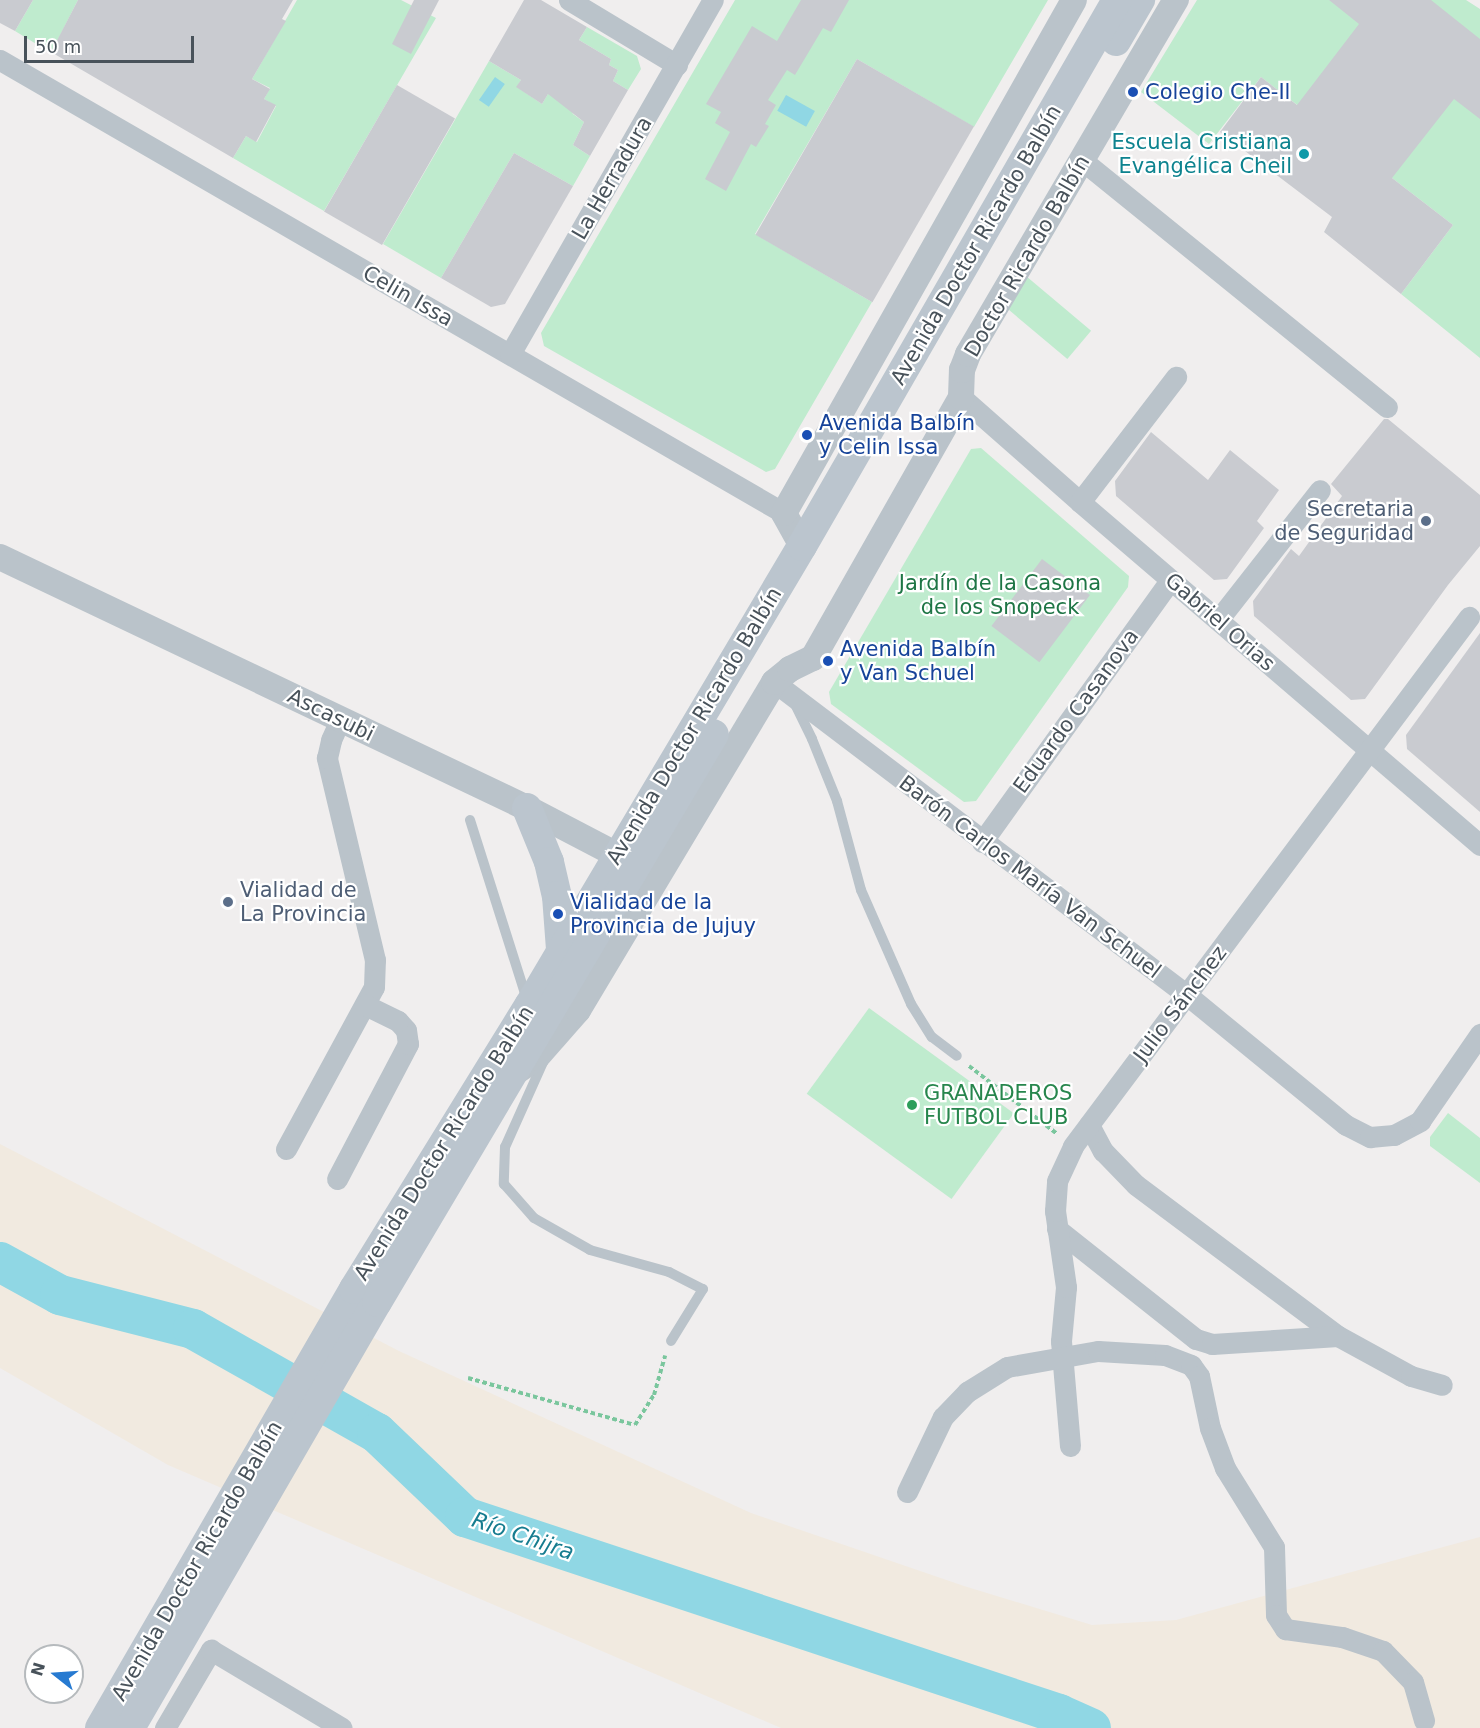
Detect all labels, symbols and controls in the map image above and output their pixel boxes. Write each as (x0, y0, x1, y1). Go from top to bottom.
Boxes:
scale bar (27, 24, 196, 62)
text: 50 m (35, 36, 81, 57)
place label: Colegio Che-Il (1145, 79, 1290, 105)
marker: Colegio Che-Il (1126, 85, 1140, 99)
street label: Avenida Doctor Ricardo Balbín (885, 101, 1067, 389)
street label: La Herradura (567, 112, 657, 244)
place label: Escuela Cristiana Evangélica Cheil (1111, 129, 1292, 179)
marker: Escuela Cristiana Evangélica Cheil (1297, 147, 1311, 161)
street label: Doctor Ricardo Balbín (959, 151, 1095, 361)
street label: Celin Issa (358, 260, 458, 332)
place label: Avenida Balbín y Celin Issa (819, 410, 975, 460)
marker: Avenida Balbín y Celin Issa (800, 428, 814, 442)
place label: Secretaria de Seguridad (1274, 496, 1414, 546)
marker: Secretaria de Seguridad (1419, 514, 1433, 528)
street label: Gabriel Orias (1160, 567, 1280, 677)
park label: Jardín de la Casona de los Snopeck (899, 570, 1101, 620)
street label: Avenida Doctor Ricardo Balbín (601, 583, 787, 869)
street label: Eduardo Casanova (1008, 624, 1144, 798)
place label: Avenida Balbín y Van Schuel (840, 636, 996, 686)
marker: Avenida Balbín y Van Schuel (821, 654, 835, 668)
street label: Ascasubi (284, 683, 378, 747)
street label: Barón Carlos María Van Schuel (894, 770, 1166, 984)
place label: Vialidad de La Provincia (240, 877, 366, 927)
place label: Vialidad de la Provincia de Jujuy (570, 889, 756, 939)
marker: Vialidad de La Provincia (221, 895, 235, 909)
marker: Vialidad de la Provincia de Jujuy (551, 907, 565, 921)
street label: Julio Sánchez (1128, 941, 1232, 1067)
street label: Avenida Doctor Ricardo Balbín (349, 1001, 539, 1285)
place label: GRANADEROS FUTBOL CLUB (924, 1080, 1072, 1130)
marker: GRANADEROS FUTBOL CLUB (905, 1098, 919, 1112)
street label: Avenida Doctor Ricardo Balbín (106, 1417, 288, 1705)
water label: Río Chijra (469, 1506, 577, 1566)
north arrow (24, 1644, 84, 1704)
text: N (27, 1660, 49, 1678)

